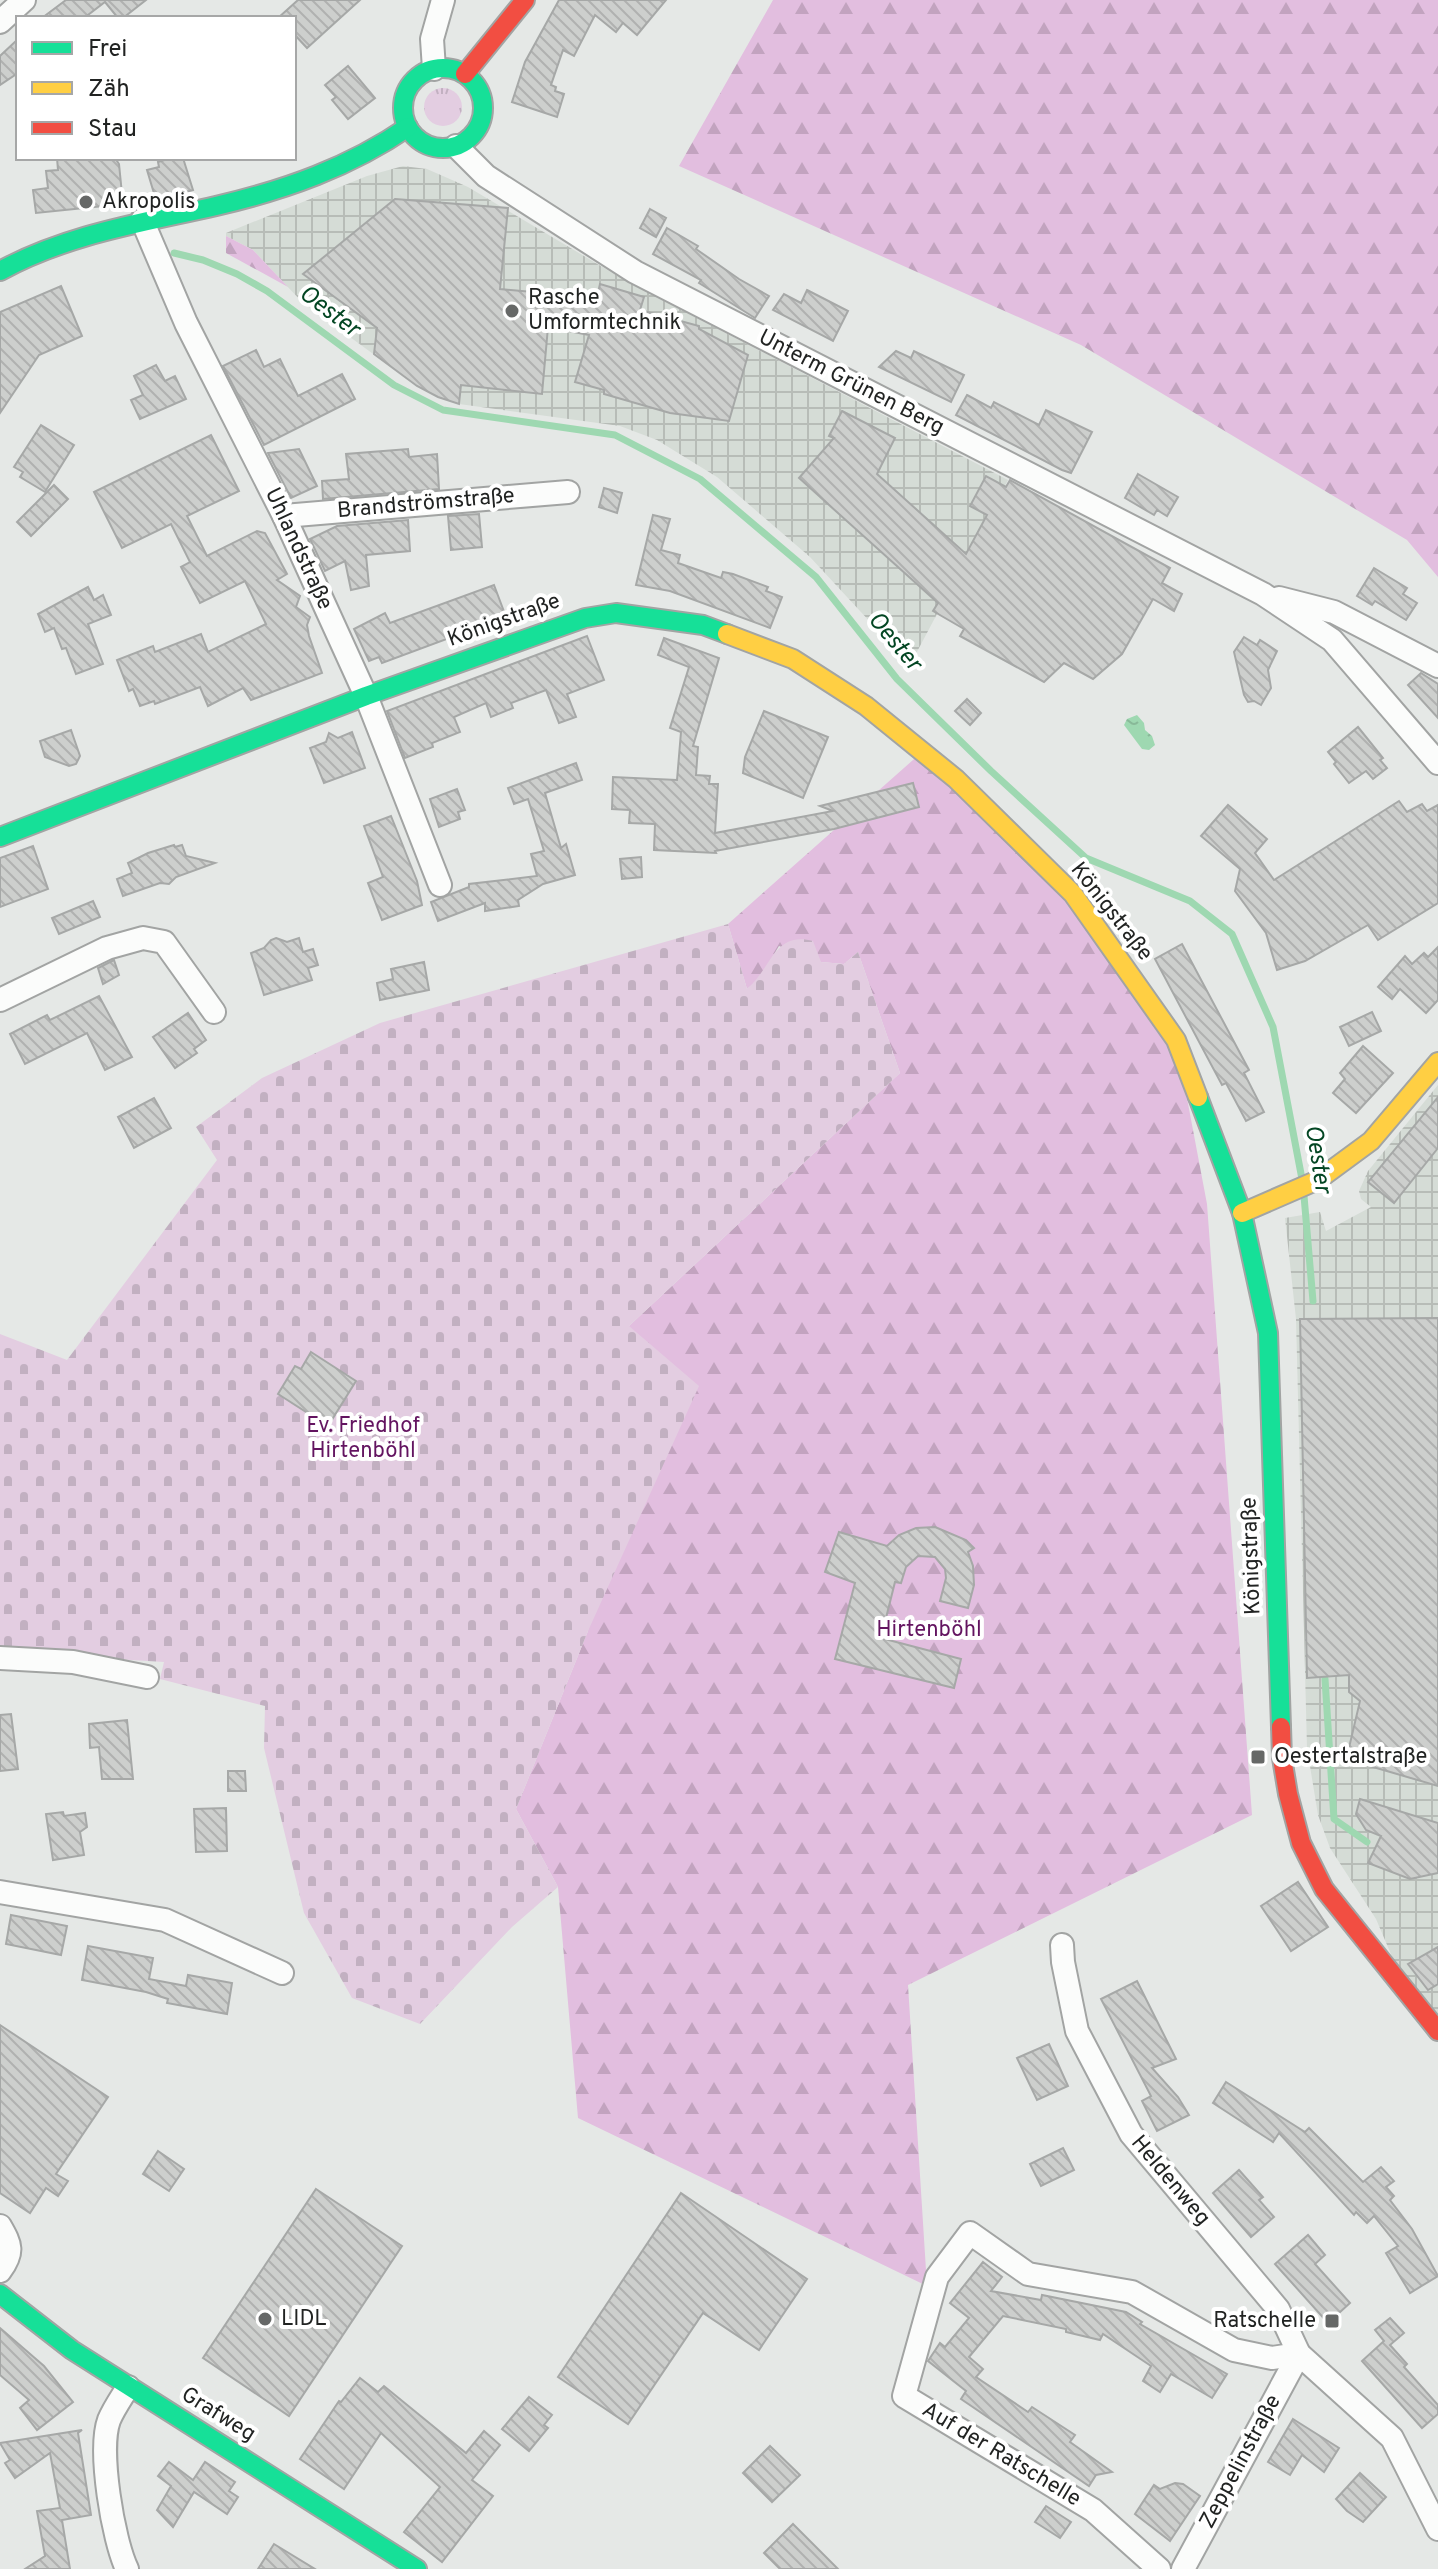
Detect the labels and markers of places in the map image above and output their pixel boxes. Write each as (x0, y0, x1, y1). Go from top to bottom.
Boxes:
place label: Akropolis (102, 189, 196, 216)
marker: Akropolis (77, 193, 95, 211)
place label: Rasche Umformtechnik (528, 285, 681, 337)
marker: Rasche Umformtechnik (503, 302, 521, 320)
place label: Oestertalstraße (1274, 1744, 1427, 1771)
marker: Oestertalstraße (1249, 1748, 1267, 1766)
place label: LIDL (281, 2306, 327, 2333)
place label: Ratschelle (1213, 2308, 1316, 2335)
marker: LIDL (256, 2310, 274, 2328)
marker: Ratschelle (1323, 2312, 1341, 2330)

